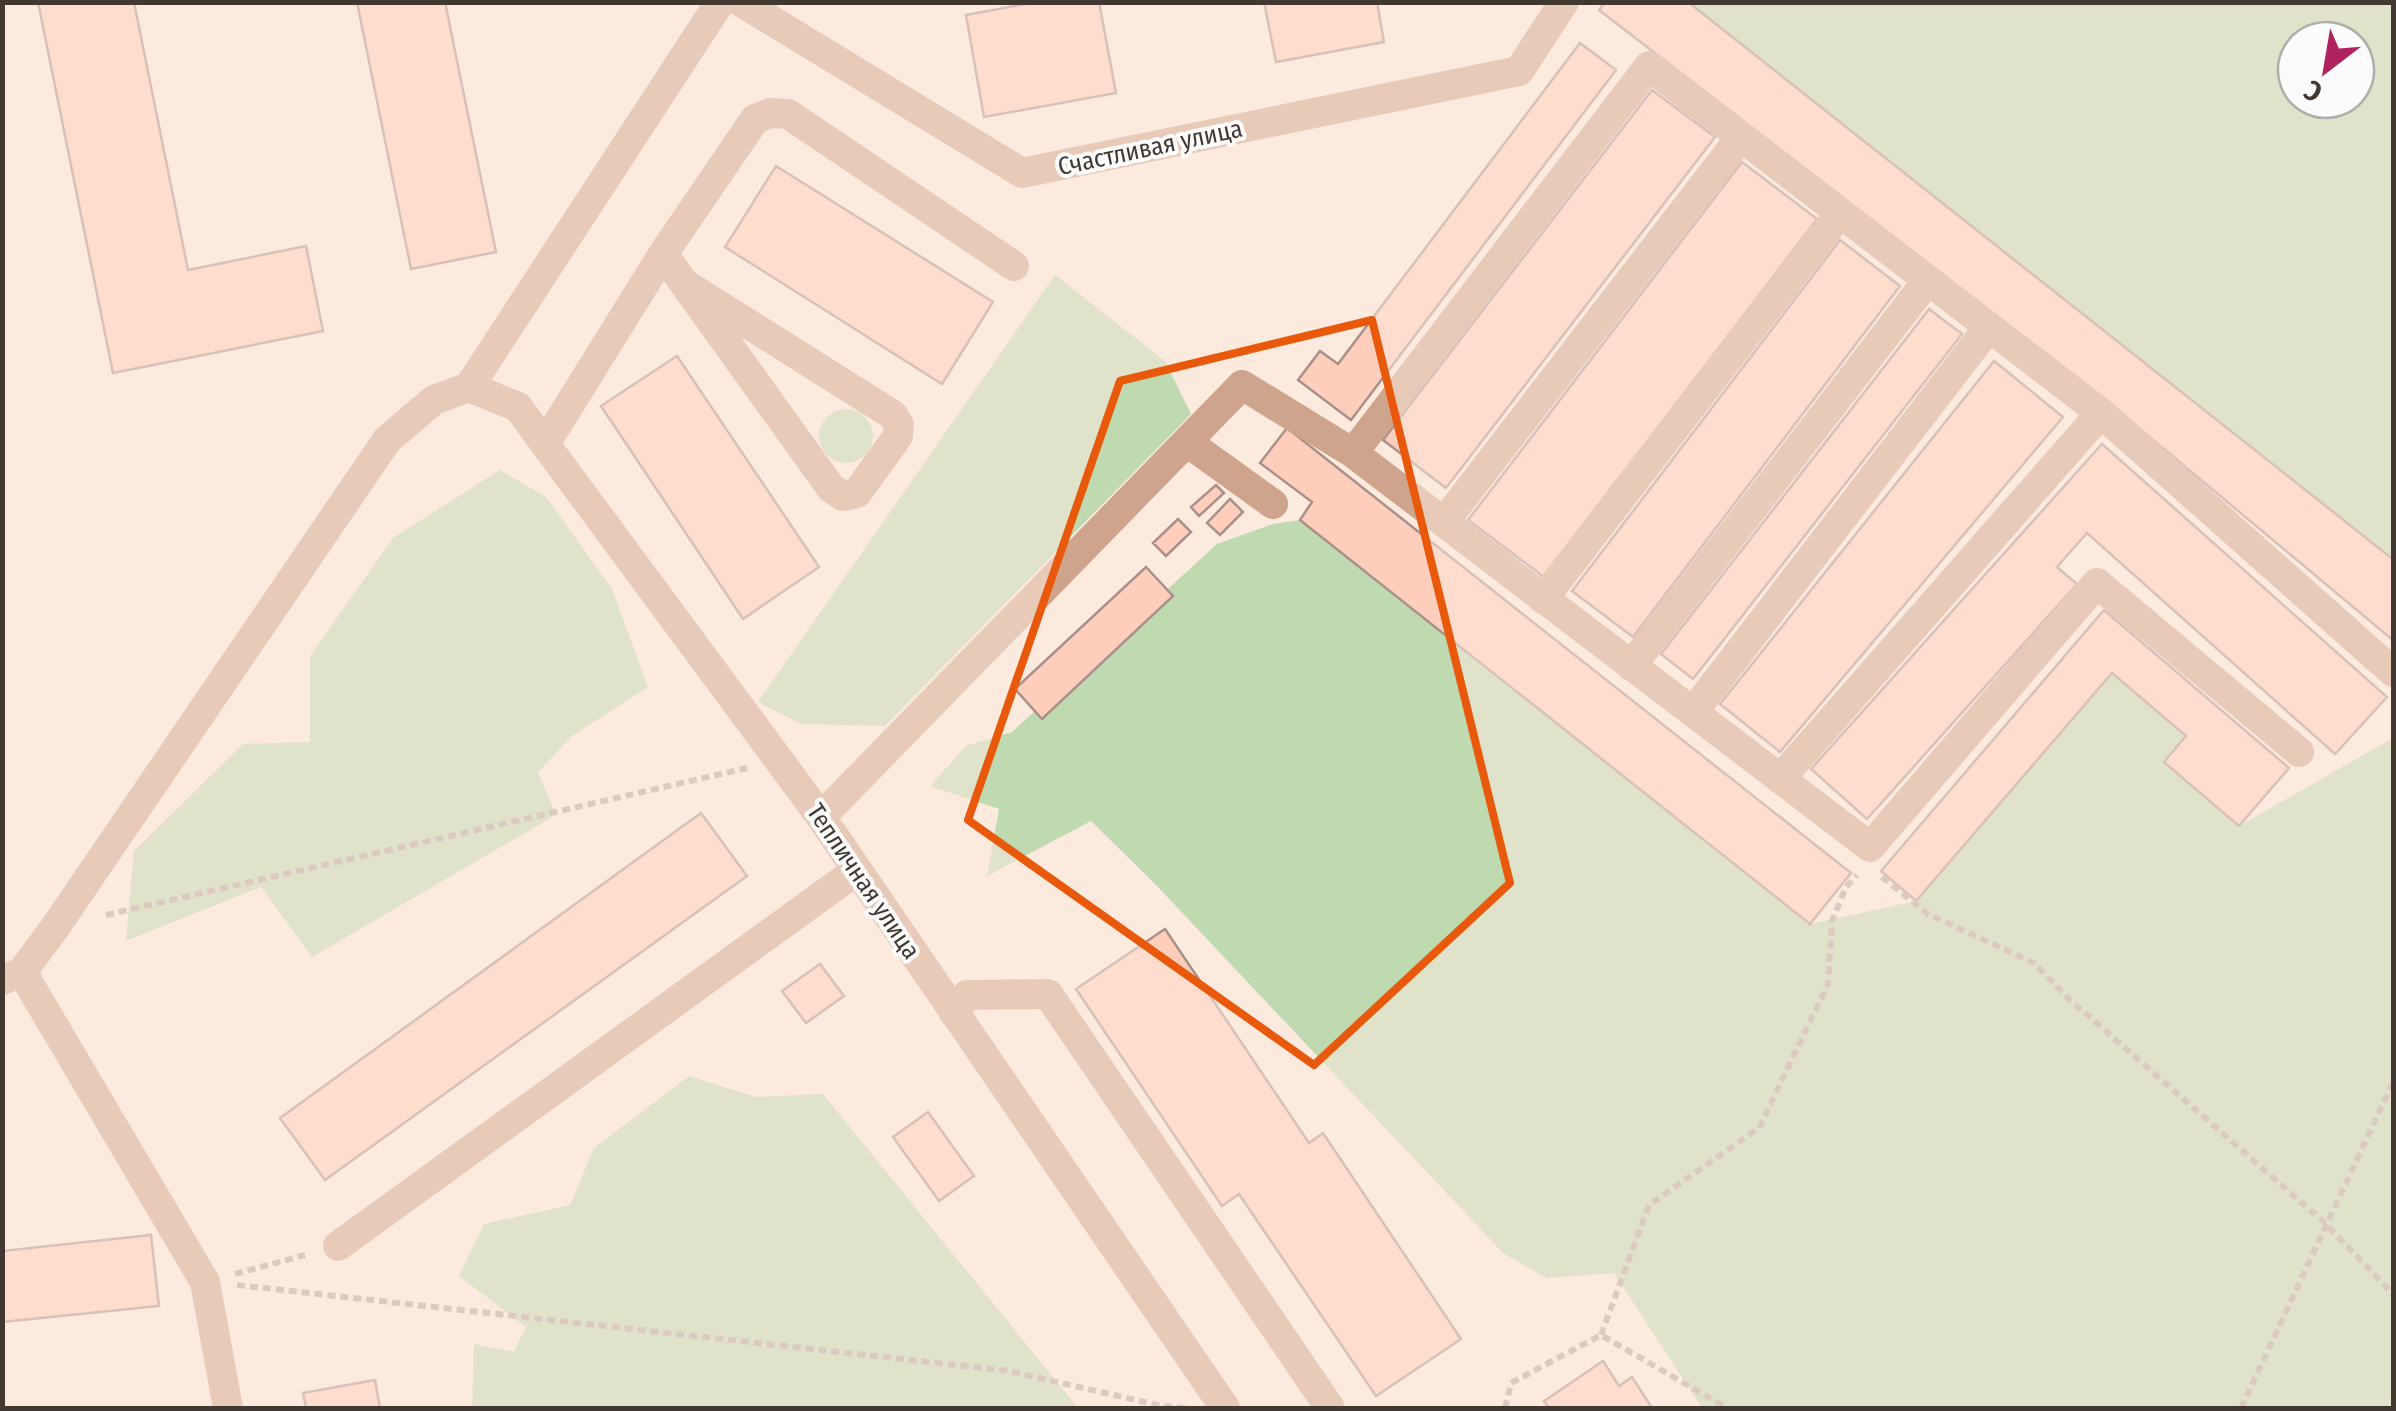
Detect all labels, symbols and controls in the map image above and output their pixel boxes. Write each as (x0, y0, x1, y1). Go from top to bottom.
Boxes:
north arrow (2276, 20, 2376, 120)
text: С (2298, 73, 2328, 109)
street label: Счастливая улица (1055, 114, 1245, 182)
street label: Тепличная улица (800, 798, 926, 965)

